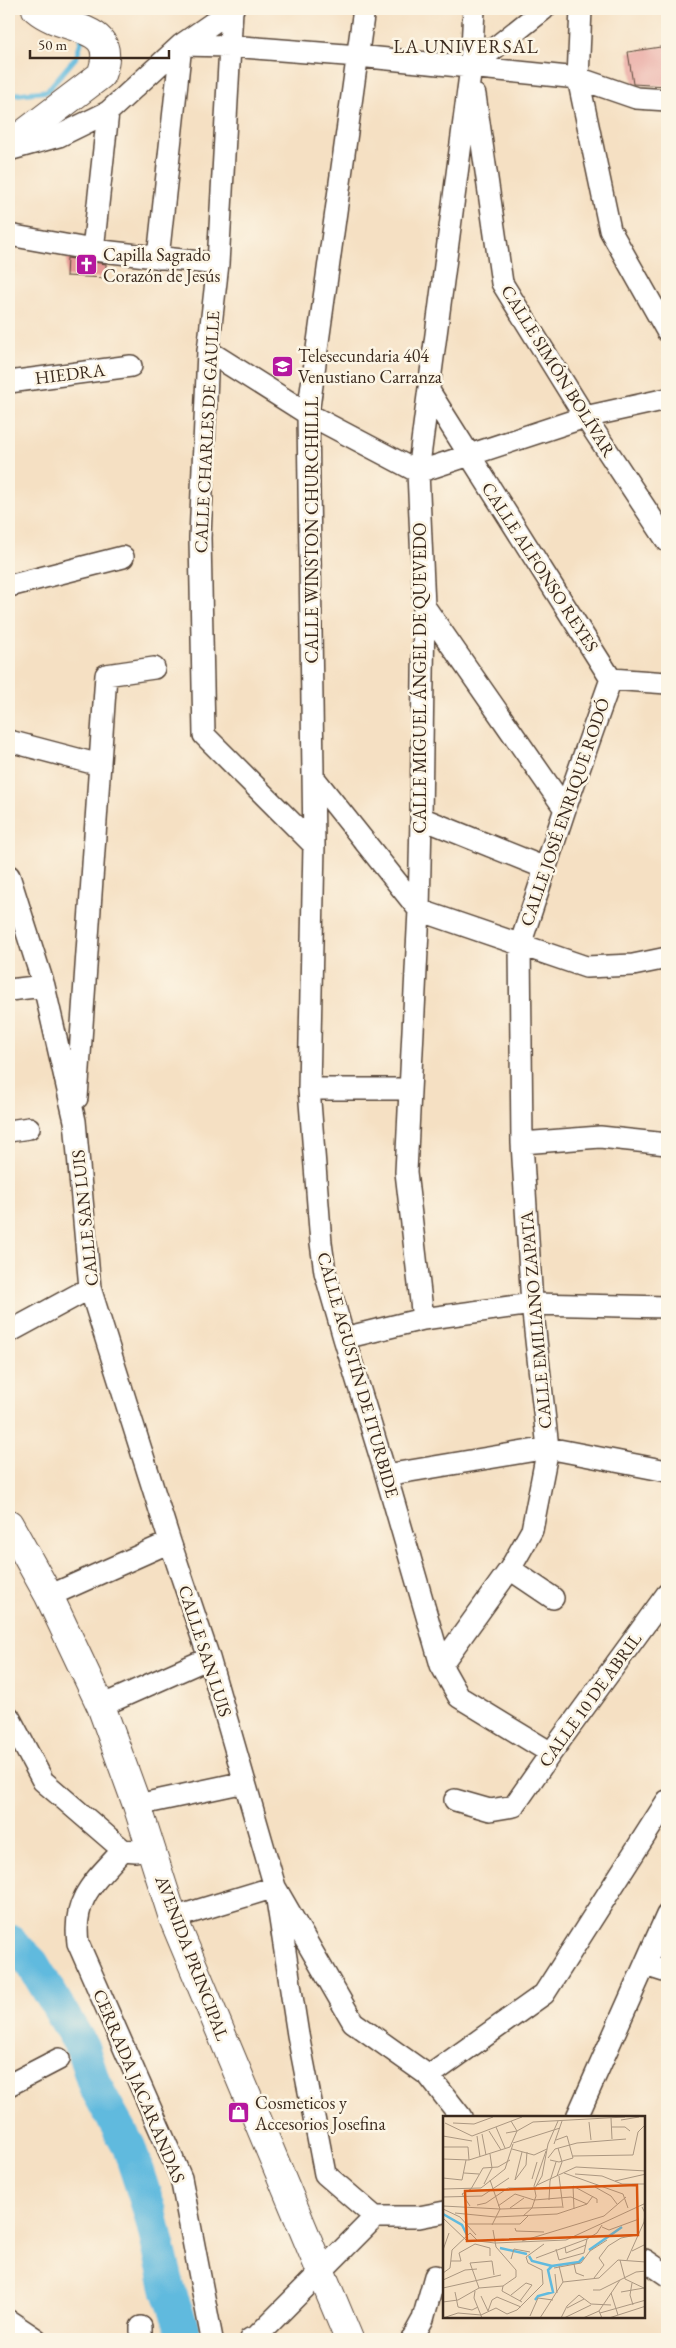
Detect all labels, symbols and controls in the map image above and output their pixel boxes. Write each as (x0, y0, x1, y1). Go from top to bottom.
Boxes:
scale bar (30, 28, 169, 60)
district label: LA UNIVERSAL (393, 34, 539, 59)
text: 50 m (38, 35, 67, 54)
place label: Capilla Sagrado Corazón de Jesús (103, 243, 220, 287)
church icon: Capilla Sagrado Corazón de Jesús (75, 253, 99, 277)
street label: CALLE SIMÓN BOLÍVAR (496, 281, 621, 461)
street label: CALLE CHARLES DE GAULLE (189, 310, 224, 554)
place label: Telesecundaria 404 Venustiano Carranza (298, 344, 443, 388)
school or university icon: Telesecundaria 404 Venustiano Carranza (270, 354, 294, 378)
street label: HIEDRA (34, 358, 107, 389)
street label: CALLE WINSTON CHURCHILLL (300, 396, 323, 664)
street label: CALLE ALFONSO REYES (477, 478, 604, 656)
street label: CALLE MIGUEL ÁNGEL DE QUEVEDO (408, 522, 431, 834)
street label: CALLE JOSÉ ENRIQUE RODÓ (515, 695, 614, 929)
street label: CALLE SAN LUIS (66, 1149, 103, 1287)
street label: CALLE EMILIANO ZAPATA (514, 1210, 556, 1430)
street label: CALLE AGUSTÍN DE ITURBIDE (312, 1249, 405, 1500)
street label: CALLE SAN LUIS (173, 1582, 238, 1720)
street label: CALLE 10 DE ABRIL (533, 1628, 646, 1771)
street label: AVENIDA PRINCIPAL (150, 1871, 235, 2044)
street label: CERRADA JACARANDAS (88, 1985, 191, 2186)
place label: Cosmeticos y Accesorios Josefina (254, 2091, 387, 2135)
shop icon: Cosmeticos y Accesorios Josefina (227, 2101, 251, 2125)
inset map (443, 2116, 646, 2318)

